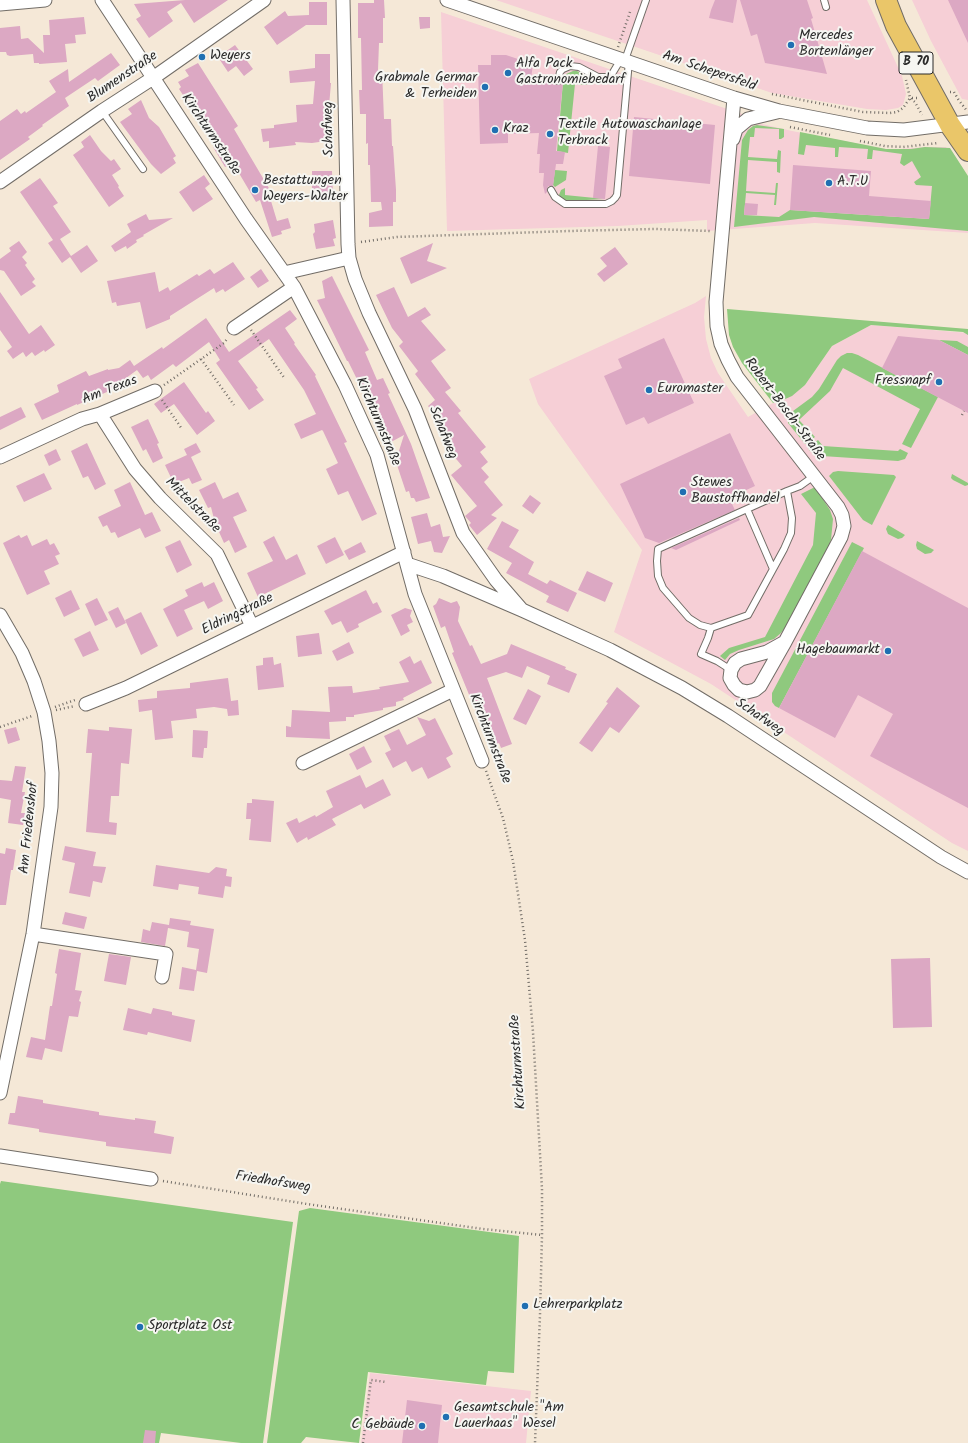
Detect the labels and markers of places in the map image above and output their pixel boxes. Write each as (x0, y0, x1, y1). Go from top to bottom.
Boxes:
place label: Mercedes Bortenlänger (799, 29, 873, 62)
marker: Mercedes Bortenlänger (786, 40, 796, 50)
place label: Weyers (210, 49, 251, 65)
marker: Weyers (197, 52, 207, 62)
place label: Alfa Pack Gastronomiebedarf (516, 57, 625, 90)
marker: Alfa Pack Gastronomiebedarf (503, 68, 513, 78)
place label: Grabmale Germar & Terheiden (375, 71, 477, 104)
marker: Grabmale Germar & Terheiden (480, 82, 490, 92)
place label: Textile Autowaschanlage Terbrack (558, 118, 702, 150)
place label: Kraz (503, 122, 529, 138)
marker: Kraz (490, 125, 500, 135)
marker: Textile Autowaschanlage Terbrack (545, 129, 555, 139)
place label: Bestattungen Weyers-Walter (263, 174, 347, 206)
place label: A.T.U (837, 175, 868, 191)
marker: A.T.U (824, 178, 834, 188)
marker: Bestattungen Weyers-Walter (250, 185, 260, 195)
place label: Fressnapf (875, 374, 931, 390)
marker: Fressnapf (934, 377, 944, 387)
place label: Euromaster (657, 382, 723, 398)
marker: Euromaster (644, 385, 654, 395)
place label: Stewes Baustoffhandel (691, 476, 780, 508)
marker: Stewes Baustoffhandel (678, 487, 688, 497)
place label: Hagebaumarkt (796, 643, 880, 659)
marker: Hagebaumarkt (883, 646, 893, 656)
place label: Lehrerparkplatz (533, 1298, 623, 1314)
marker: Lehrerparkplatz (520, 1301, 530, 1311)
place label: Sportplatz Ost (148, 1319, 232, 1335)
marker: Sportplatz Ost (135, 1322, 145, 1332)
place label: Gesamtschule "Am Lauerhaas" Wesel (454, 1401, 564, 1434)
marker: Gesamtschule "Am Lauerhaas" Wesel (441, 1412, 451, 1422)
place label: C Gebäude (351, 1418, 414, 1434)
marker: C Gebäude (417, 1421, 427, 1431)

